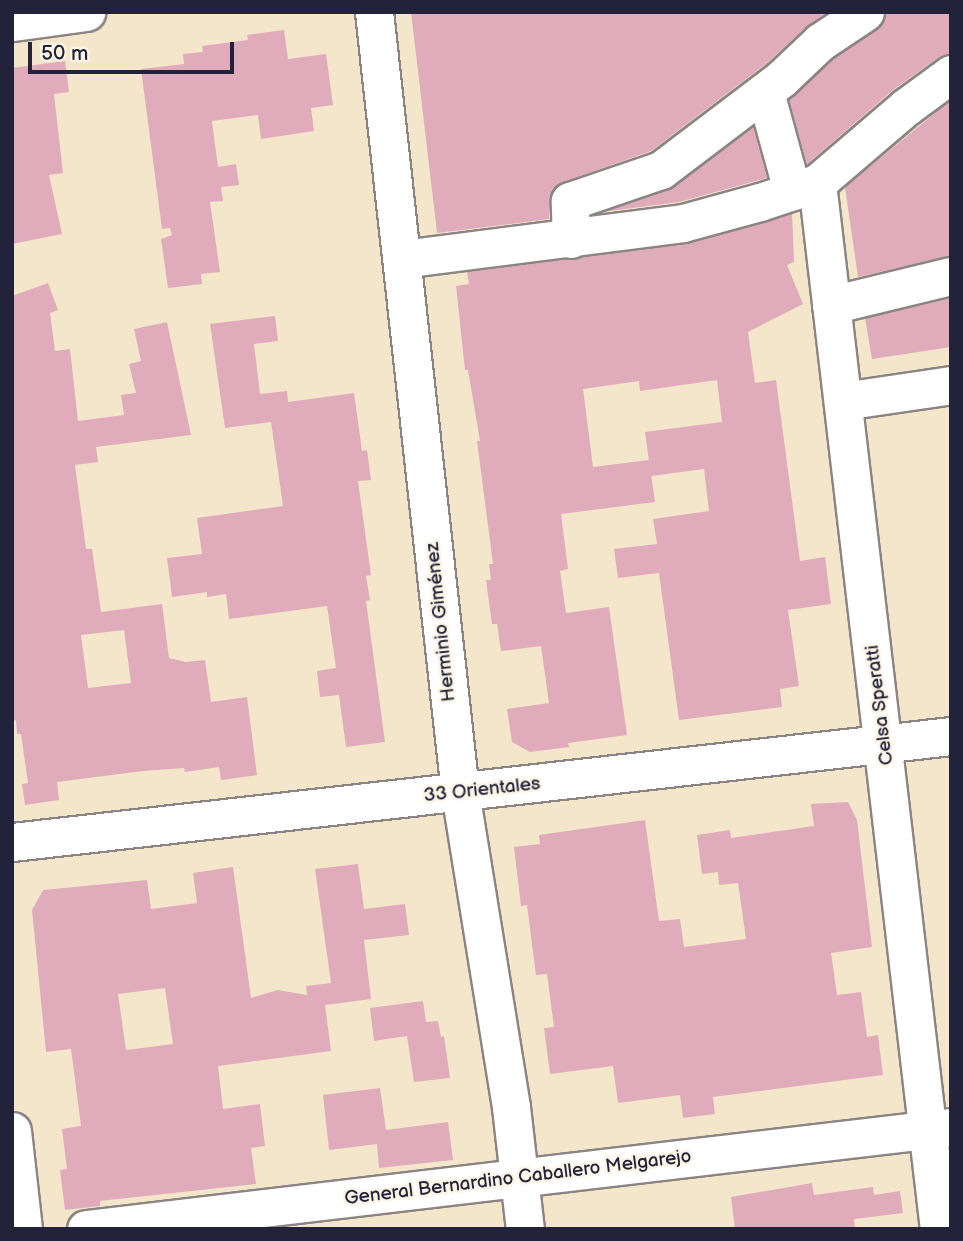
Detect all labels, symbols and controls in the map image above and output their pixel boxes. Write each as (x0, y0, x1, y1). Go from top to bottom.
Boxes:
scale bar (32, 28, 238, 72)
text: 50 m (41, 41, 88, 66)
street label: Herminio Giménez (421, 541, 461, 703)
street label: Celsa Speratti (861, 643, 899, 767)
street label: 33 Orientales (423, 773, 541, 807)
street label: General Bernardino Caballero Melgarejo (343, 1145, 693, 1211)

